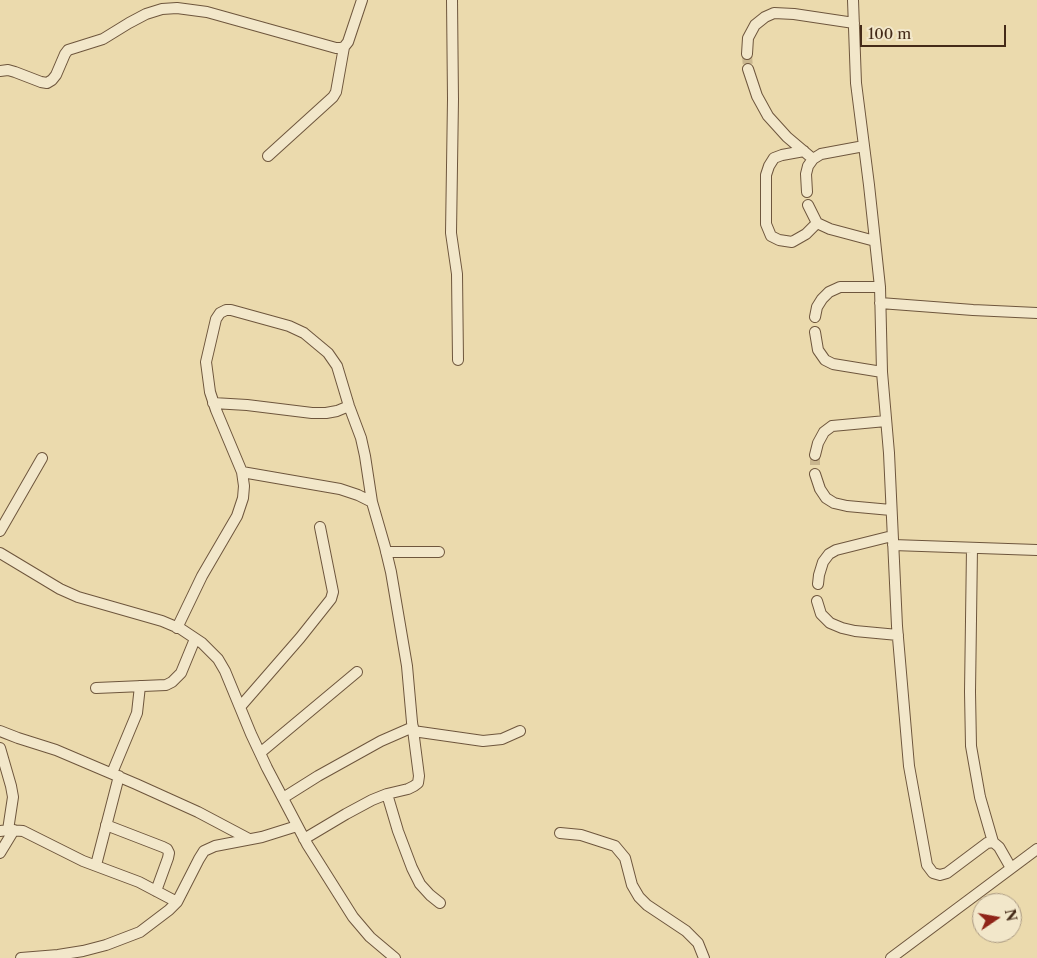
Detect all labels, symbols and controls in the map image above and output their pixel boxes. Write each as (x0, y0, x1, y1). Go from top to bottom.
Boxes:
scale bar (862, 15, 1008, 47)
text: 100 m (868, 24, 911, 43)
north arrow (972, 893, 1022, 943)
text: N (1001, 907, 1021, 923)

